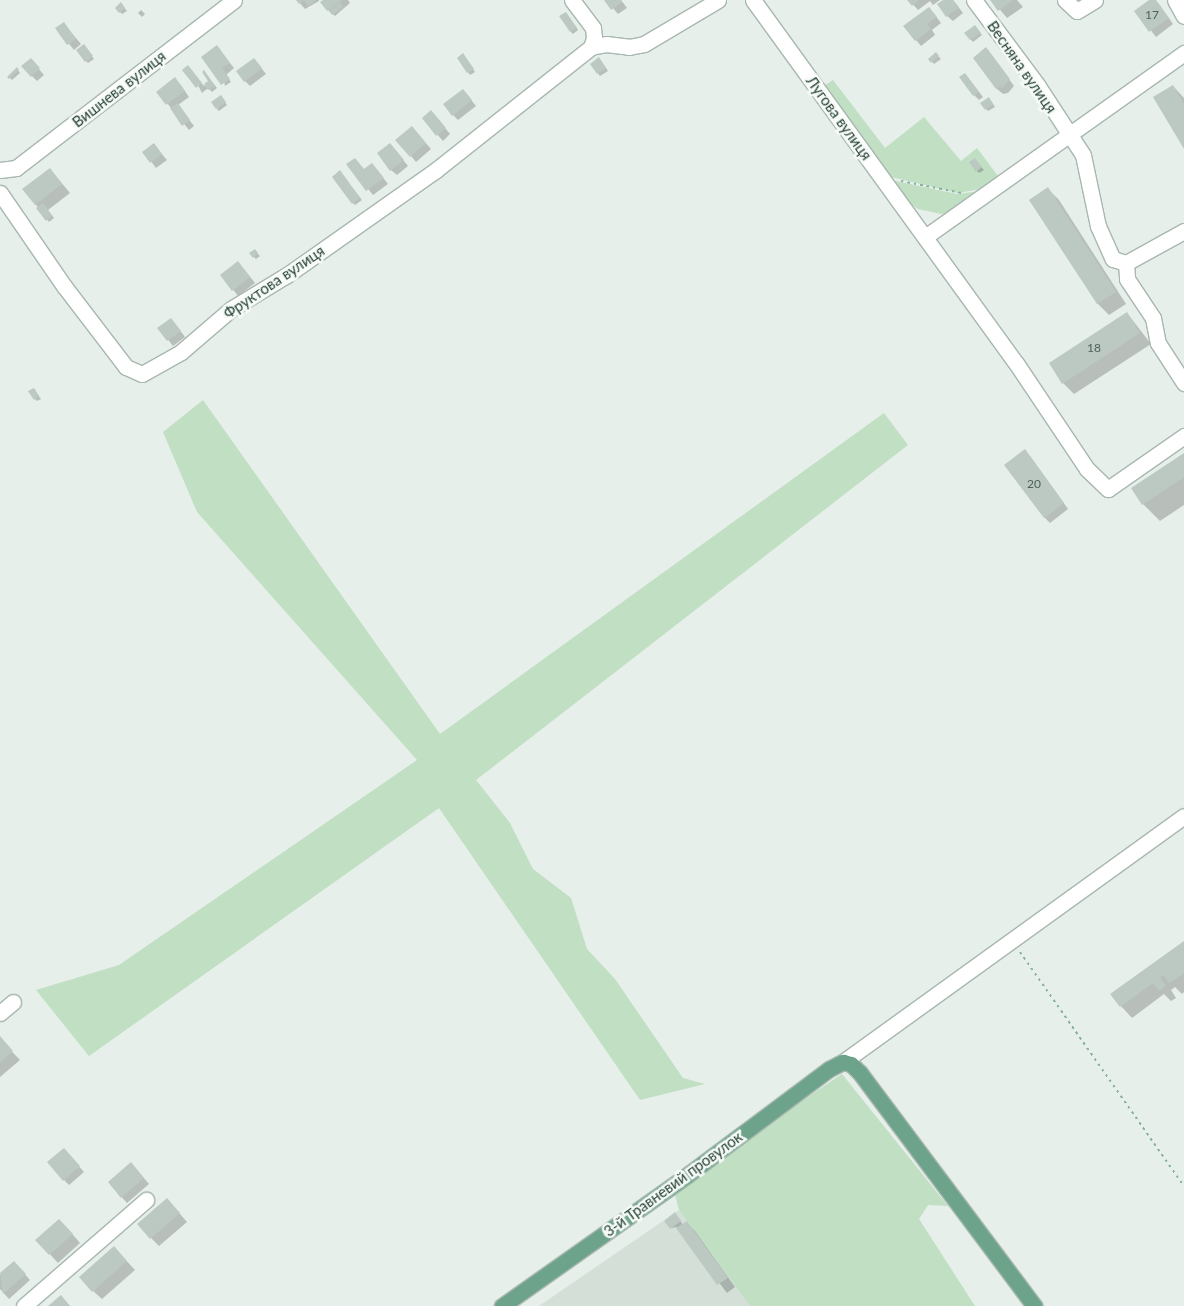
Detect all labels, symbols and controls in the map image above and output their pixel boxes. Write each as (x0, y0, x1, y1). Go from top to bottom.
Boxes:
house number: 17 (1145, 8, 1159, 22)
street label: Весняна вулиця (984, 17, 1060, 117)
street label: Вишнева вулиця (69, 47, 169, 131)
street label: Лугова вулиця (802, 72, 876, 164)
street label: Фруктова вулиця (220, 242, 328, 322)
house number: 18 (1087, 341, 1101, 355)
house number: 20 (1027, 477, 1041, 491)
street label: 3-й Травневий провулок (600, 1128, 746, 1240)

